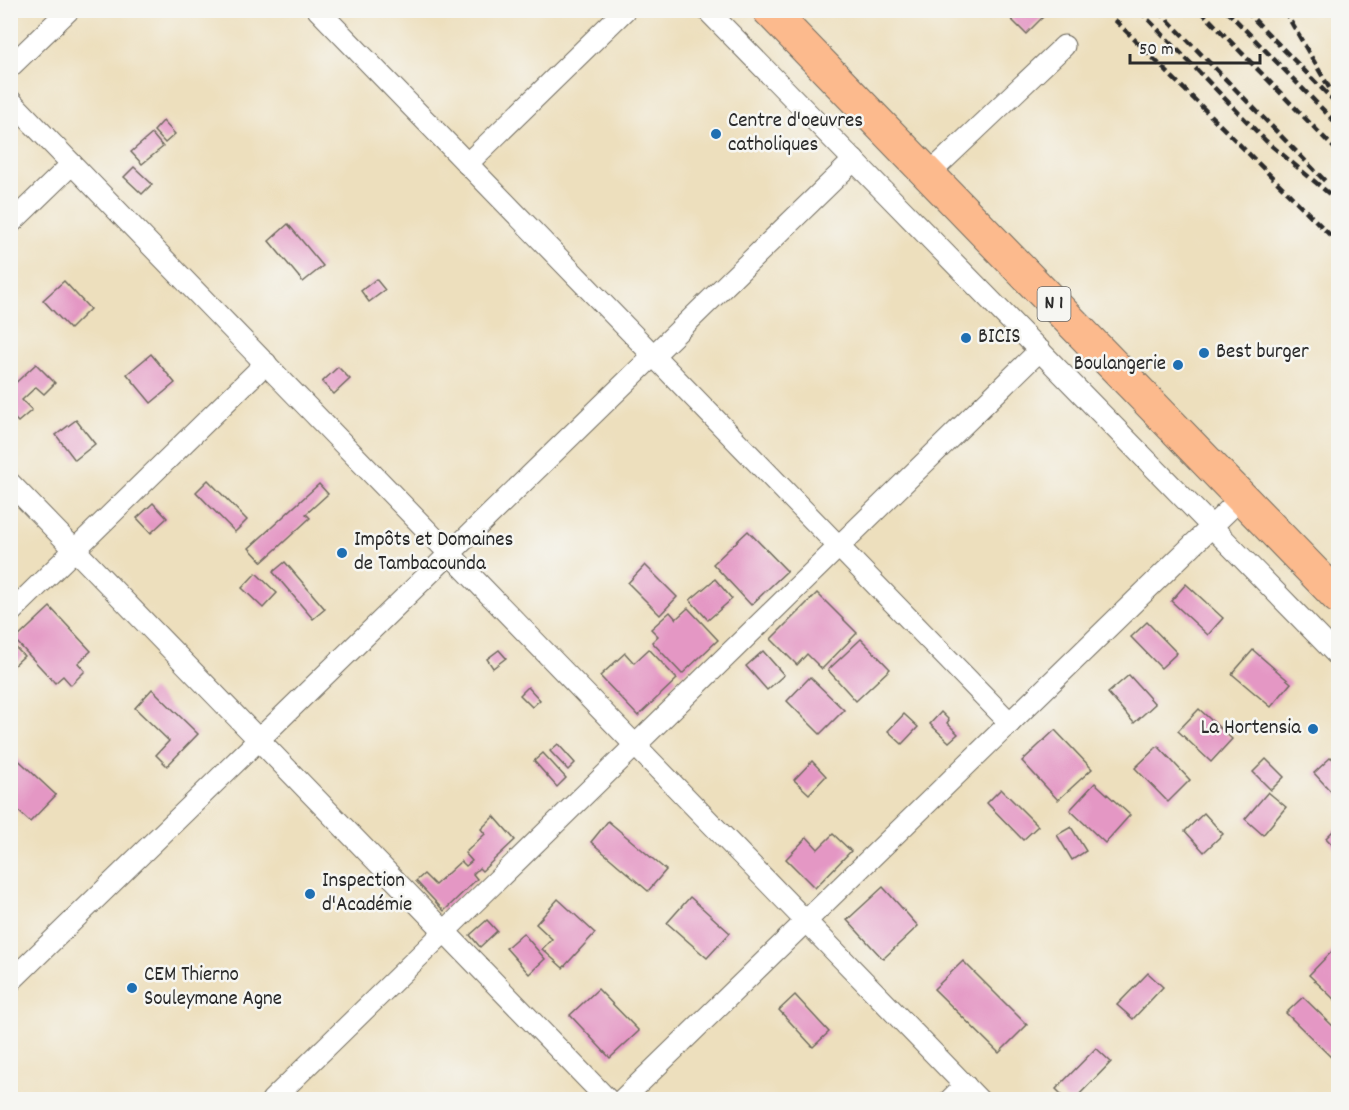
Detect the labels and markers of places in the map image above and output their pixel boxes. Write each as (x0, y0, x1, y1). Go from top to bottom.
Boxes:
place label: Centre d'oeuvres catholiques (728, 107, 863, 161)
marker: Centre d'oeuvres catholiques (709, 127, 723, 141)
place label: BICIS (978, 323, 1021, 353)
marker: BICIS (959, 331, 973, 345)
place label: Best burger (1216, 338, 1309, 368)
marker: Best burger (1197, 346, 1211, 360)
place label: Boulangerie (1074, 350, 1166, 380)
marker: Boulangerie (1171, 358, 1185, 372)
place label: Impôts et Domaines de Tambacounda (354, 526, 513, 580)
marker: Impôts et Domaines de Tambacounda (335, 546, 349, 560)
place label: La Hortensia (1201, 714, 1302, 744)
marker: La Hortensia (1306, 722, 1320, 736)
place label: Inspection d'Académie (322, 867, 412, 921)
marker: Inspection d'Académie (303, 887, 317, 901)
place label: CEM Thierno Souleymane Agne (144, 961, 282, 1015)
marker: CEM Thierno Souleymane Agne (125, 981, 139, 995)

